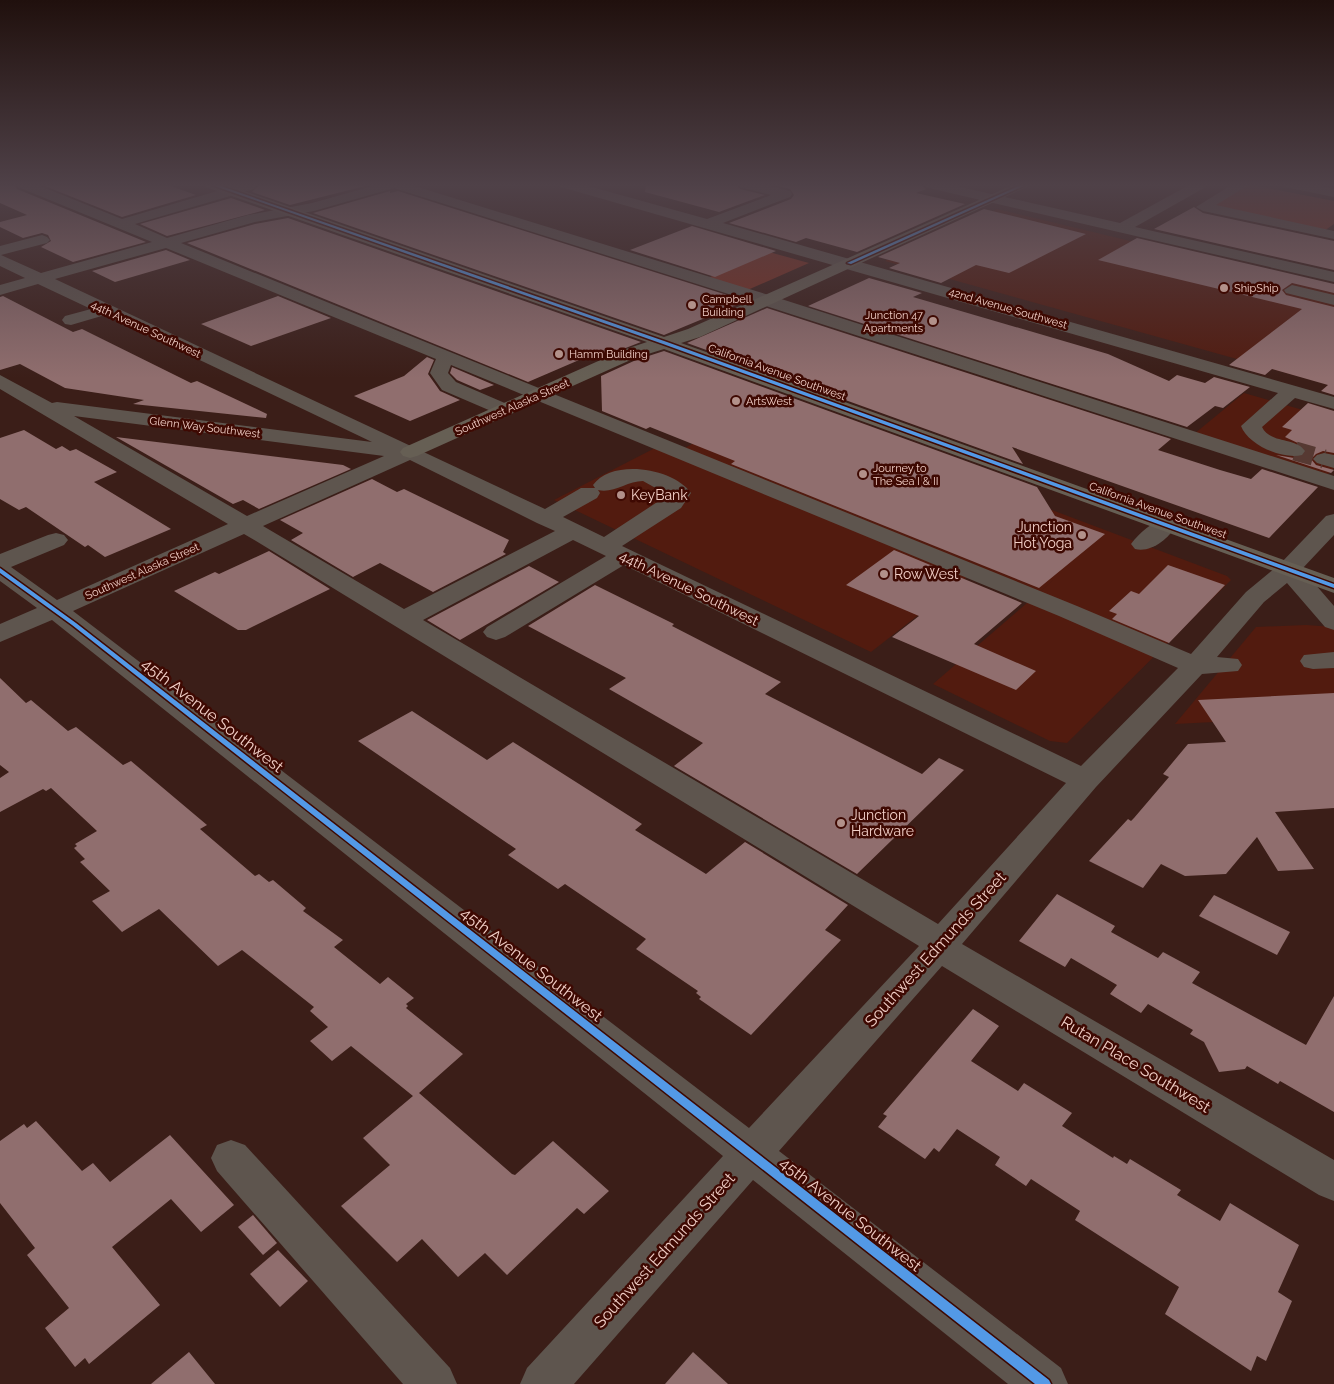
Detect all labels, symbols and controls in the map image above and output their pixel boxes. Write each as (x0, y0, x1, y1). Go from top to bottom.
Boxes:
marker: ShipShip (1218, 282, 1230, 294)
place label: ShipShip (1234, 282, 1279, 295)
street label: 42nd Avenue Southwest (947, 285, 1069, 332)
place label: Campbell Building (702, 293, 752, 319)
street label: 44th Avenue Southwest (89, 298, 203, 361)
marker: Campbell Building (686, 299, 698, 311)
place label: Junction 47 Apartments (863, 309, 923, 335)
marker: Junction 47 Apartments (927, 315, 939, 327)
street label: California Avenue Southwest (706, 341, 848, 404)
marker: Hamm Building (553, 348, 565, 360)
place label: Hamm Building (569, 348, 648, 361)
street label: Southwest Alaska Street (453, 376, 571, 438)
marker: ArtsWest (730, 395, 742, 407)
place label: ArtsWest (746, 395, 792, 408)
street label: Glenn Way Southwest (149, 414, 261, 441)
place label: Journey to The Sea I & II (873, 462, 938, 488)
marker: Journey to The Sea I & II (857, 468, 869, 480)
street label: California Avenue Southwest (1087, 479, 1229, 542)
place label: KeyBank (631, 487, 688, 503)
marker: KeyBank (615, 489, 627, 501)
place label: Junction Hot Yoga (1013, 519, 1072, 551)
marker: Junction Hot Yoga (1076, 529, 1088, 541)
street label: Southwest Alaska Street (83, 540, 201, 602)
street label: 44th Avenue Southwest (617, 547, 761, 629)
place label: Row West (894, 566, 959, 582)
marker: Row West (878, 568, 890, 580)
street label: 45th Avenue Southwest (138, 654, 288, 777)
place label: Junction Hardware (851, 807, 914, 839)
marker: Junction Hardware (835, 817, 847, 829)
street label: Southwest Edmunds Street (861, 868, 1010, 1031)
street label: 45th Avenue Southwest (457, 903, 607, 1026)
street label: Rutan Place Southwest (1058, 1012, 1214, 1117)
street label: 45th Avenue Southwest (776, 1153, 926, 1276)
street label: Southwest Edmunds Street (590, 1169, 739, 1332)

